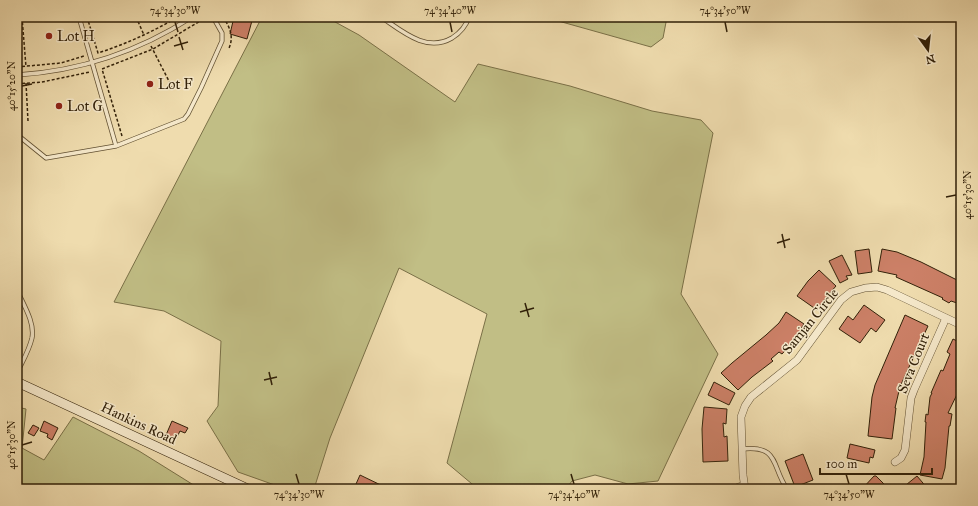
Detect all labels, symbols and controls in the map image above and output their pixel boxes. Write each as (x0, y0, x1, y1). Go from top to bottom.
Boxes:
text: 74°34'30"W (150, 5, 201, 17)
text: 74°34'40"W (424, 5, 476, 17)
text: 74°34'50"W (700, 5, 751, 17)
place label: Lot H (57, 28, 95, 45)
north arrow (908, 30, 948, 70)
marker: Lot H (44, 31, 54, 41)
text: N (924, 52, 937, 67)
text: 40°15'20"N (6, 61, 18, 111)
place label: Lot F (158, 76, 193, 93)
marker: Lot F (145, 79, 155, 89)
place label: Lot G (67, 98, 103, 115)
marker: Lot G (54, 101, 64, 111)
text: 40°15'30"N (962, 170, 974, 219)
street label: Samjan Circle (779, 285, 842, 358)
street label: Seva Court (894, 330, 933, 396)
street label: Hankins Road (98, 399, 179, 448)
text: 40°15'30"N (6, 420, 18, 469)
scale bar (820, 450, 932, 476)
text: 100 m (826, 457, 857, 471)
text: 74°34'30"W (274, 489, 325, 501)
text: 74°34'40"W (548, 489, 600, 501)
text: 74°34'50"W (824, 489, 875, 501)

